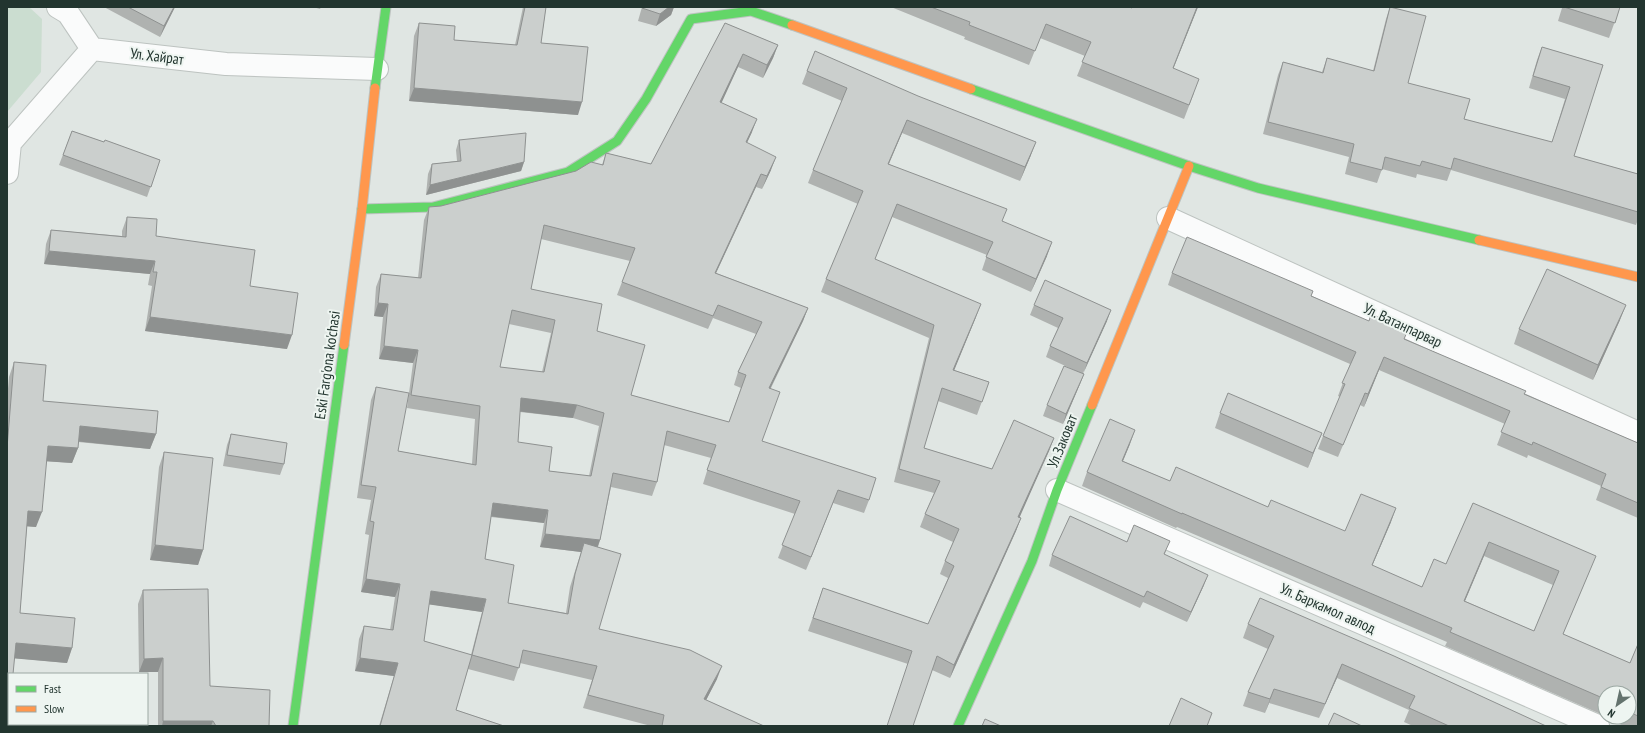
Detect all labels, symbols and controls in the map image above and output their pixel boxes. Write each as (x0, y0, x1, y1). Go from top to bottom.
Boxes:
street label: Ул. Хайрат (129, 43, 185, 69)
street label: Ул. Ватанпарвар (1361, 299, 1445, 351)
street label: Eski Farg'ona ko'chasi (310, 309, 344, 421)
street label: Ул.Заковат (1043, 411, 1081, 470)
street label: Ул. Баркамол авлод (1277, 578, 1379, 638)
legend (8, 673, 148, 725)
text: Fast (44, 681, 62, 696)
north arrow (1597, 685, 1637, 725)
text: Slow (44, 701, 65, 716)
text: N (1605, 706, 1618, 721)

